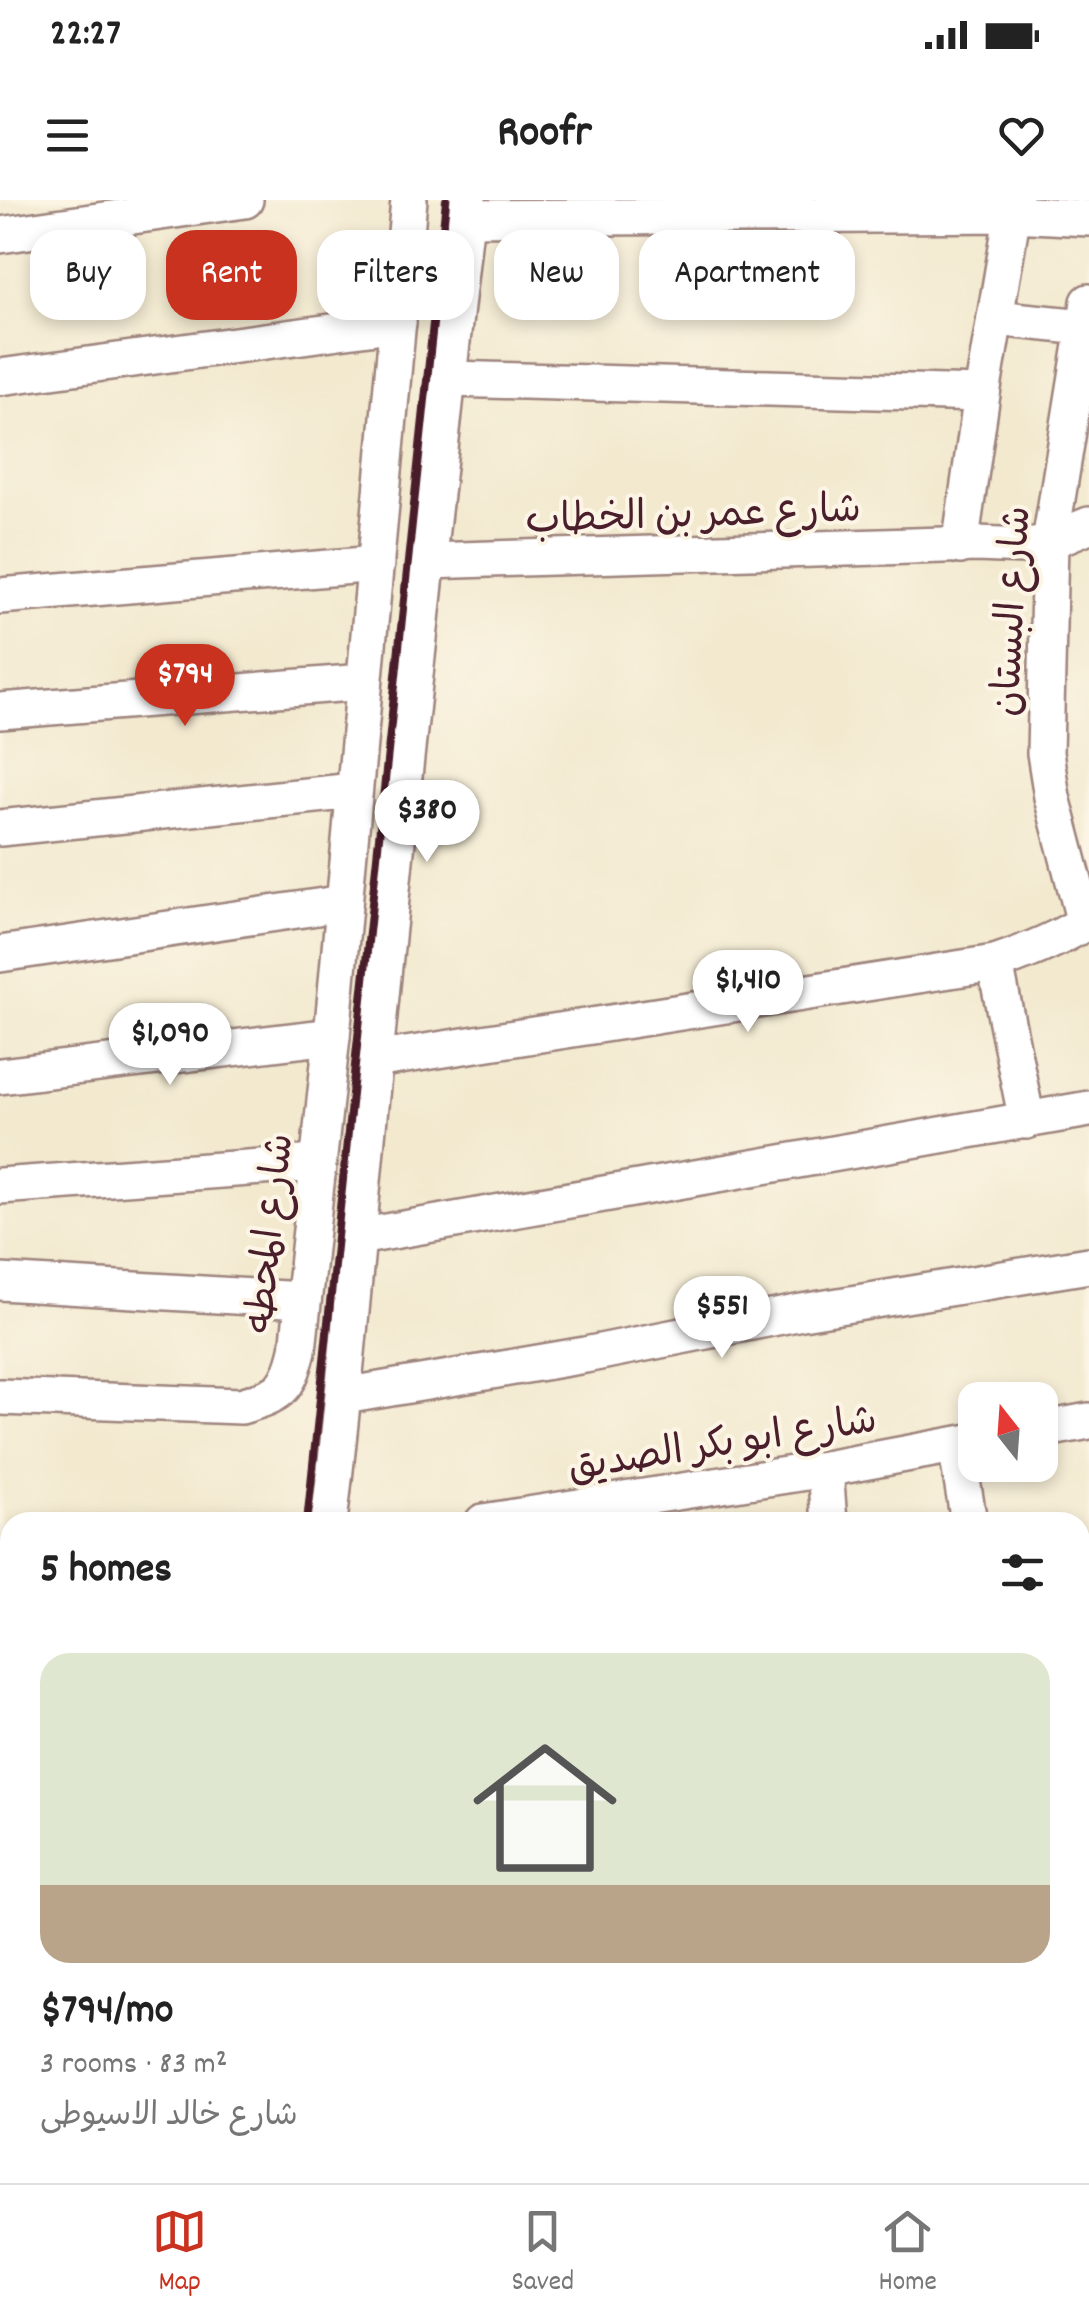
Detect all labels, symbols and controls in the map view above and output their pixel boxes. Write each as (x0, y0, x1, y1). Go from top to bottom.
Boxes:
text: 22:27 (50, 8, 121, 63)
text: Roofr (497, 103, 592, 167)
icon: menu (40, 108, 95, 163)
icon: heart (994, 108, 1049, 163)
chip: Buy (30, 230, 146, 320)
chip: Rent (166, 230, 297, 320)
chip: Filters (317, 230, 474, 320)
chip: New (494, 230, 619, 320)
chip: Apartment (639, 230, 855, 320)
street label: شارع عمر بن الخطاب (524, 484, 862, 553)
street label: شارع البستان (982, 505, 1049, 718)
pin: $794 (126, 644, 244, 729)
text: $794 (157, 653, 213, 699)
pin: $380 (368, 780, 486, 865)
text: $380 (397, 789, 457, 835)
pin: $1,410 (667, 950, 829, 1035)
text: $1,410 (714, 959, 782, 1005)
pin: $1,090 (89, 1003, 251, 1088)
text: $1,090 (131, 1012, 209, 1058)
street label: شارع المحطه (235, 1131, 312, 1336)
pin: $551 (663, 1276, 781, 1361)
text: $551 (696, 1285, 748, 1331)
north arrow (958, 1382, 1058, 1482)
map controls (958, 1382, 1058, 1482)
street label: شارع ابو بكر الصديق (564, 1395, 882, 1500)
text: 5 homes (40, 1542, 172, 1602)
icon: filters (995, 1545, 1050, 1600)
icon: home (455, 1718, 635, 1898)
text: $794/mo (40, 1983, 174, 2043)
text: 3 rooms · 83 m² (40, 2043, 227, 2089)
text: شارع خالد الاسيوطى (40, 2095, 298, 2141)
tab: Map (152, 2204, 207, 2304)
tab: Saved (512, 2204, 574, 2304)
tab: Home (878, 2204, 937, 2304)

